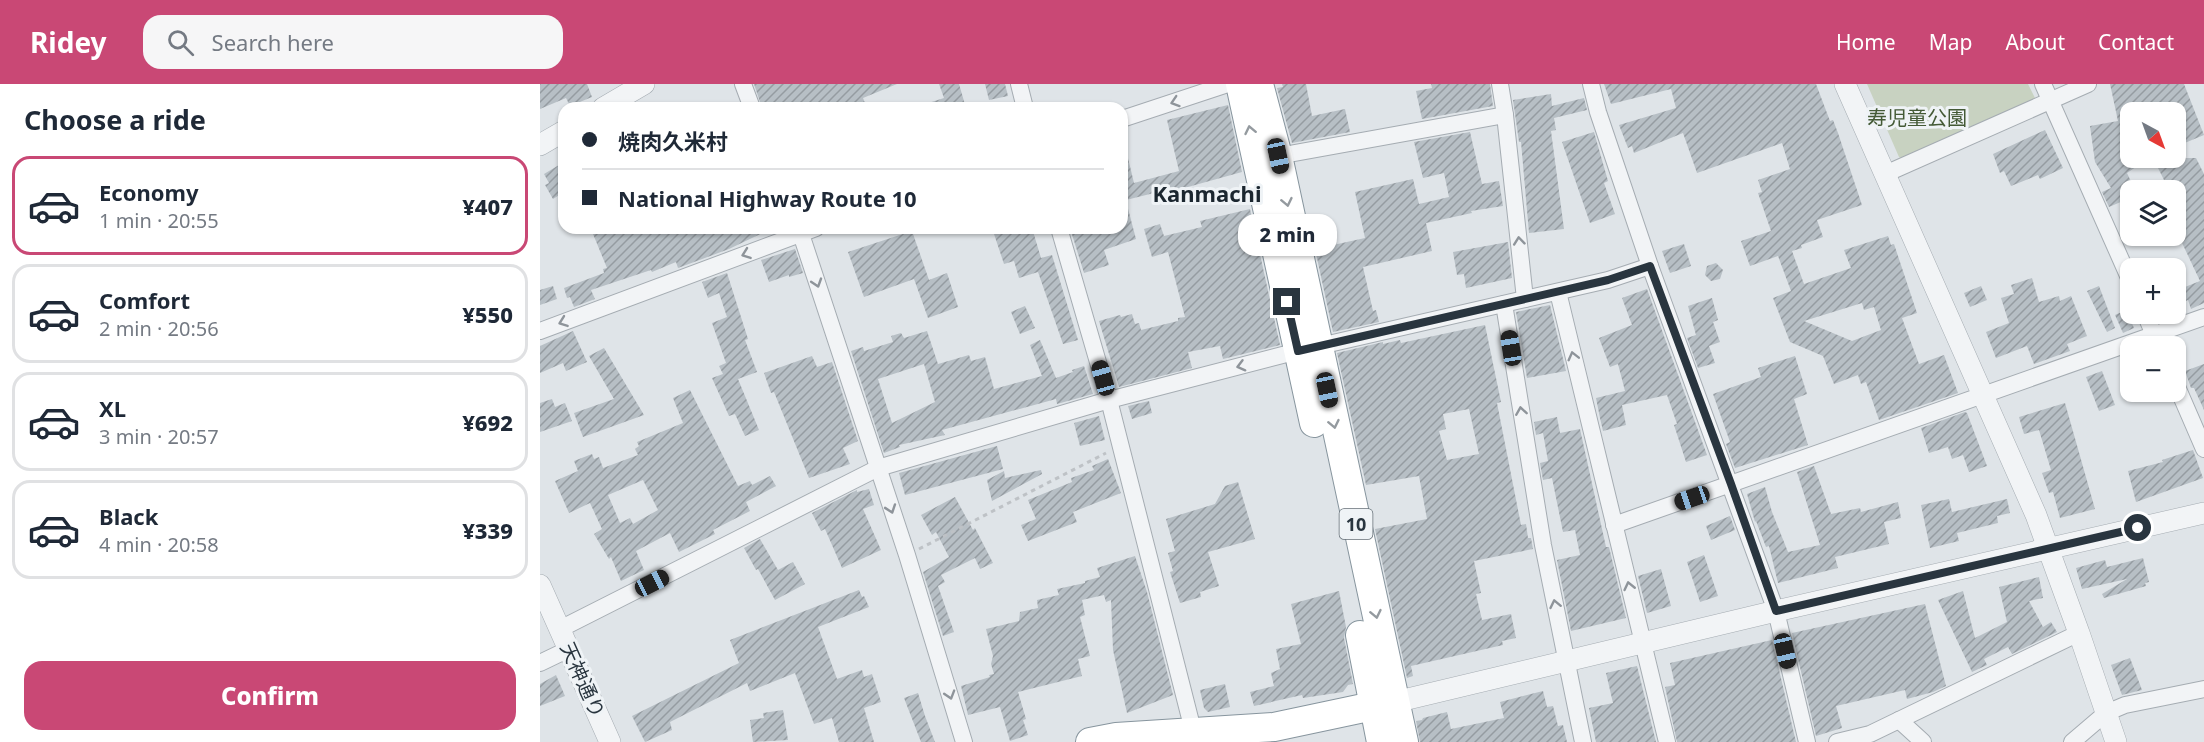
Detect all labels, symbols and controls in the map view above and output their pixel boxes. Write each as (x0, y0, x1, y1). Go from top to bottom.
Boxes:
search box (143, 15, 563, 69)
text: Ridey (30, 23, 107, 61)
icon: search (164, 26, 197, 59)
text: Search here (212, 27, 334, 57)
text: Home (1836, 28, 1896, 56)
text: Map (1929, 28, 1972, 56)
text: About (2005, 28, 2065, 56)
text: Contact (2098, 28, 2174, 56)
one-way arrow (1170, 94, 1181, 107)
text: Choose a ride (24, 101, 206, 138)
north arrow (2120, 102, 2186, 168)
map controls (2120, 102, 2186, 402)
park label: 寿児童公園 (1867, 104, 1967, 131)
one-way arrow (1244, 125, 1257, 135)
text: 焼肉久米村 (618, 126, 728, 156)
car (1265, 137, 1291, 175)
text: Economy (99, 177, 198, 207)
district label: Kanmachi (1153, 178, 1261, 208)
icon: car (27, 179, 81, 233)
button: layers (2120, 180, 2186, 246)
text: National Highway Route 10 (618, 183, 917, 213)
text: ¥407 (462, 191, 513, 221)
one-way arrow (1280, 197, 1293, 207)
text: 1 min · 20:55 (99, 207, 219, 234)
callout: 2 min (1238, 215, 1336, 257)
text: 2 min (1260, 221, 1315, 248)
one-way arrow (1513, 236, 1526, 245)
one-way arrow (741, 247, 752, 259)
button: + (2120, 258, 2186, 324)
one-way arrow (810, 278, 822, 288)
text: Comfort (99, 285, 190, 315)
icon: car (27, 287, 81, 341)
route end (1273, 288, 1300, 315)
text: ¥550 (462, 299, 513, 329)
text: 2 min · 20:56 (99, 315, 219, 342)
one-way arrow (559, 315, 569, 328)
car (1499, 329, 1523, 367)
button: − (2120, 336, 2186, 402)
one-way arrow (1568, 351, 1581, 361)
car (1089, 358, 1117, 398)
one-way arrow (1236, 358, 1246, 371)
car (1314, 371, 1340, 409)
text: XL (99, 393, 126, 423)
icon: car (27, 395, 81, 449)
text: ¥692 (462, 407, 513, 437)
one-way arrow (1516, 407, 1528, 416)
one-way arrow (1327, 419, 1340, 429)
text: 3 min · 20:57 (99, 423, 219, 450)
car (1672, 484, 1712, 512)
text: Black (99, 501, 158, 531)
icon: car (27, 503, 81, 557)
one-way arrow (884, 503, 897, 514)
road number: 10 (1340, 509, 1372, 539)
route start (2124, 514, 2151, 541)
text: ¥339 (462, 515, 513, 545)
text: 4 min · 20:58 (99, 531, 219, 558)
car (632, 567, 672, 599)
one-way arrow (1623, 581, 1636, 591)
one-way arrow (1549, 599, 1562, 609)
one-way arrow (1368, 609, 1381, 619)
car (1772, 631, 1798, 671)
street label: 天神通り (554, 638, 612, 722)
button: Confirm (24, 661, 516, 730)
one-way arrow (943, 689, 955, 700)

